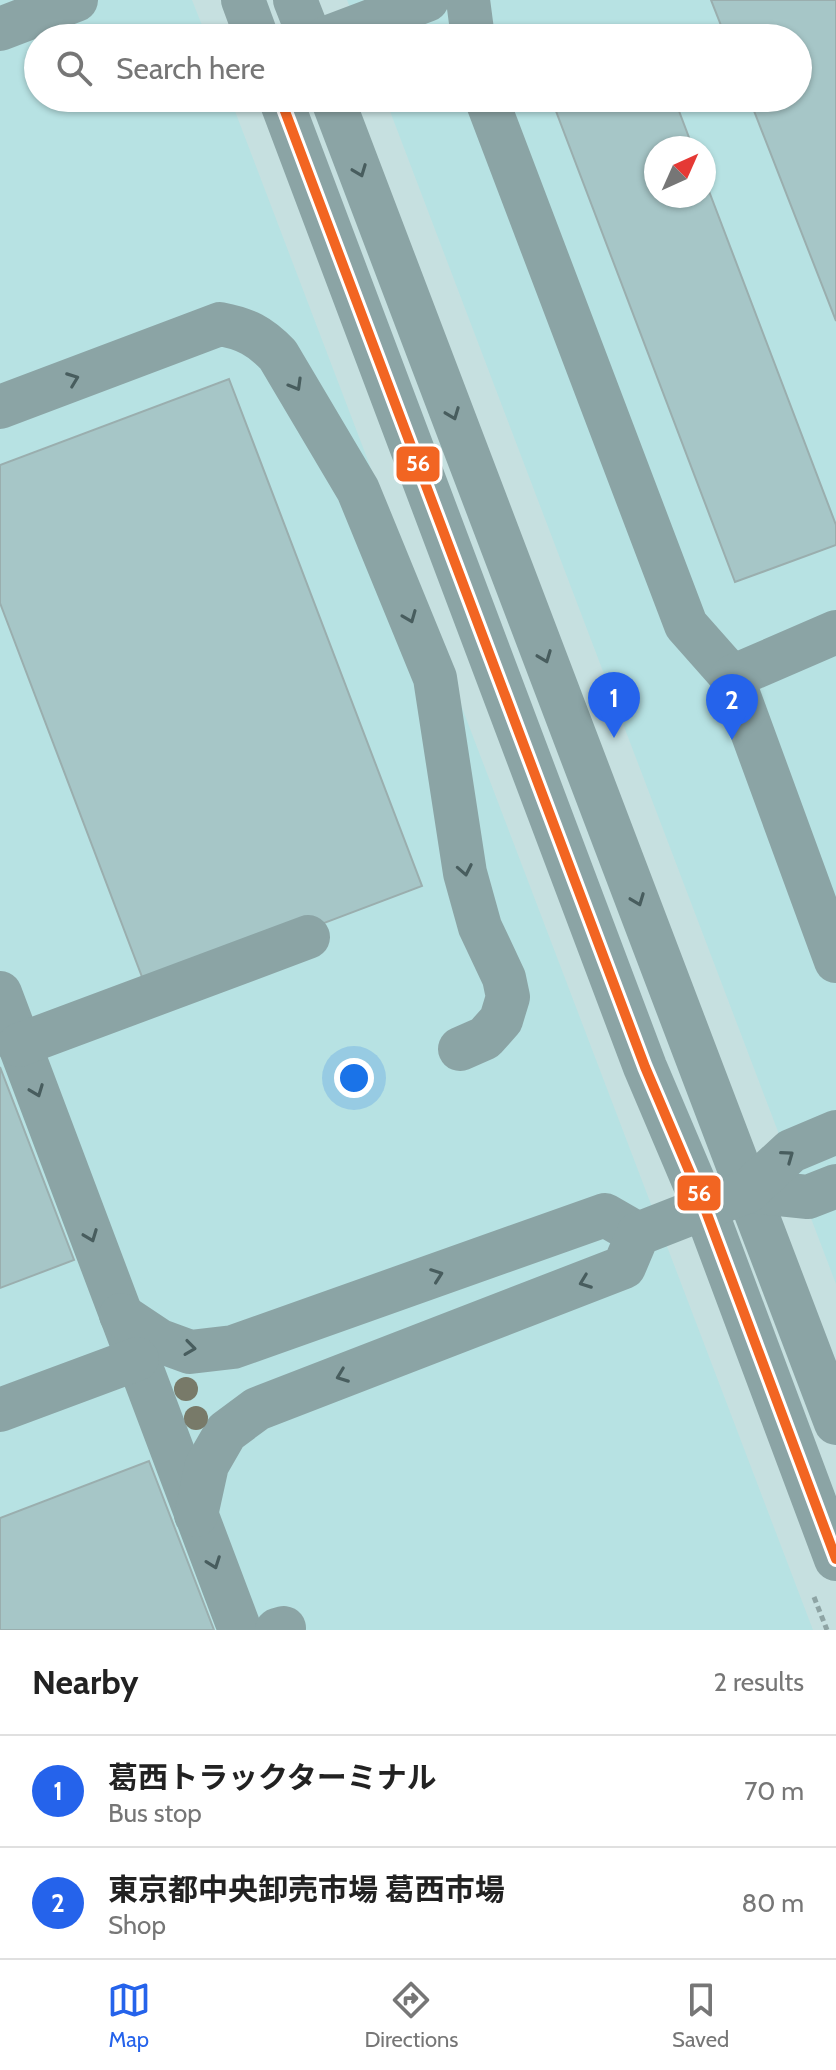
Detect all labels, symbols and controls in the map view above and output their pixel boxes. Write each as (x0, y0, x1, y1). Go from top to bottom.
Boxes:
search box (24, 24, 812, 112)
icon: search (52, 46, 96, 90)
text: Search here (116, 50, 265, 87)
north arrow (644, 136, 716, 208)
one-way arrow (350, 163, 367, 177)
one-way arrow (65, 373, 79, 389)
one-way arrow (286, 376, 302, 391)
one-way arrow (443, 406, 460, 420)
line badge: 56 (395, 445, 441, 483)
text: 56 (406, 450, 430, 477)
one-way arrow (400, 610, 417, 624)
one-way arrow (535, 649, 552, 663)
pin: 1 (588, 672, 640, 738)
pin: 2 (706, 674, 758, 740)
one-way arrow (456, 863, 473, 876)
one-way arrow (628, 892, 645, 906)
your location (334, 1058, 374, 1098)
one-way arrow (27, 1083, 44, 1097)
one-way arrow (780, 1151, 794, 1166)
line badge: 56 (676, 1174, 722, 1212)
text: 56 (687, 1180, 711, 1207)
one-way arrow (81, 1228, 98, 1242)
one-way arrow (429, 1268, 443, 1284)
one-way arrow (579, 1272, 593, 1289)
one-way arrow (184, 1340, 197, 1357)
one-way arrow (336, 1366, 350, 1383)
one-way arrow (204, 1555, 221, 1569)
text: Nearby (32, 1661, 139, 1703)
text: 2 results (713, 1666, 804, 1698)
text: 葛西トラックターミナル (108, 1759, 437, 1796)
text: 1 (53, 1775, 63, 1807)
text: 70 m (744, 1775, 804, 1807)
text: Bus stop (108, 1797, 202, 1829)
text: 東京都中央卸売市場 葛西市場 (108, 1871, 505, 1908)
text: 2 (51, 1887, 65, 1919)
text: 80 m (741, 1887, 804, 1919)
text: Shop (108, 1909, 166, 1941)
tab: Map (107, 1978, 151, 2053)
tab: Directions (364, 1978, 458, 2053)
tab: Saved (672, 1978, 729, 2053)

